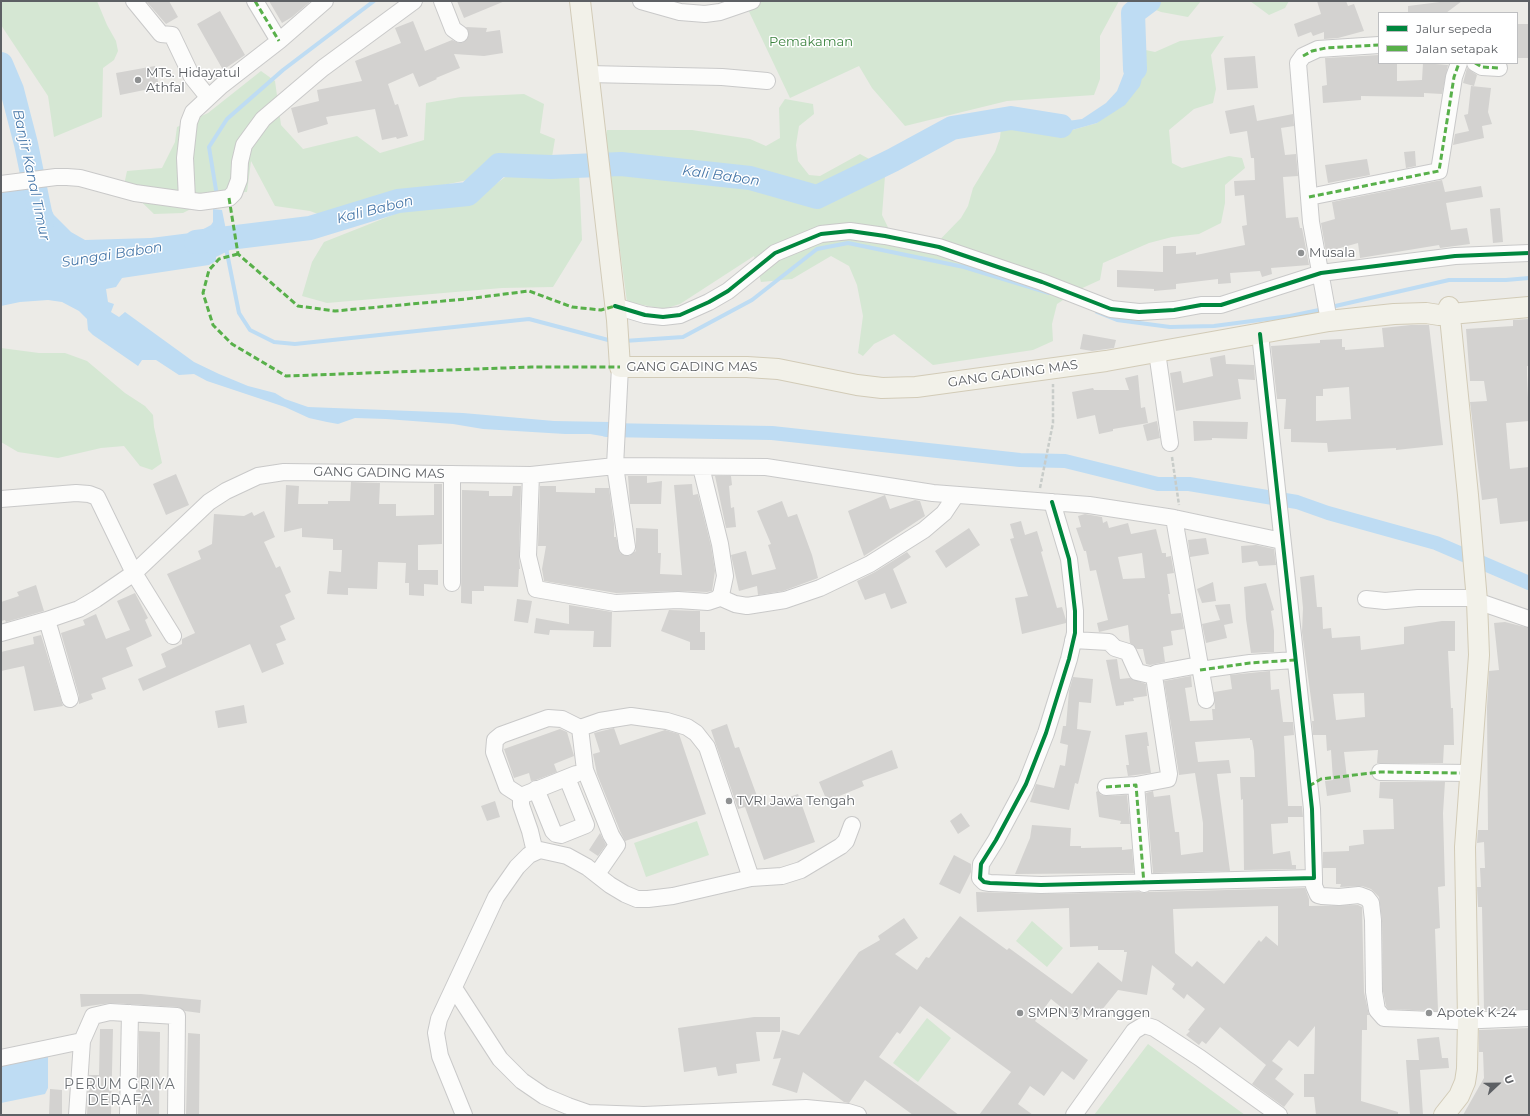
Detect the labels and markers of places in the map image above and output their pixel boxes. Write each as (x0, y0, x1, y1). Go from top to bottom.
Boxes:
place label: MTs. Hidayatul Athfal (146, 65, 240, 96)
marker: MTs. Hidayatul Athfal (133, 75, 143, 85)
place label: Musala (1309, 245, 1355, 261)
marker: Musala (1296, 248, 1306, 258)
place label: TVRI Jawa Tengah (737, 793, 855, 809)
marker: TVRI Jawa Tengah (724, 796, 734, 806)
place label: SMPN 3 Mranggen (1028, 1005, 1150, 1021)
place label: Apotek K-24 (1437, 1005, 1517, 1021)
marker: SMPN 3 Mranggen (1015, 1008, 1025, 1018)
marker: Apotek K-24 (1424, 1008, 1434, 1018)

